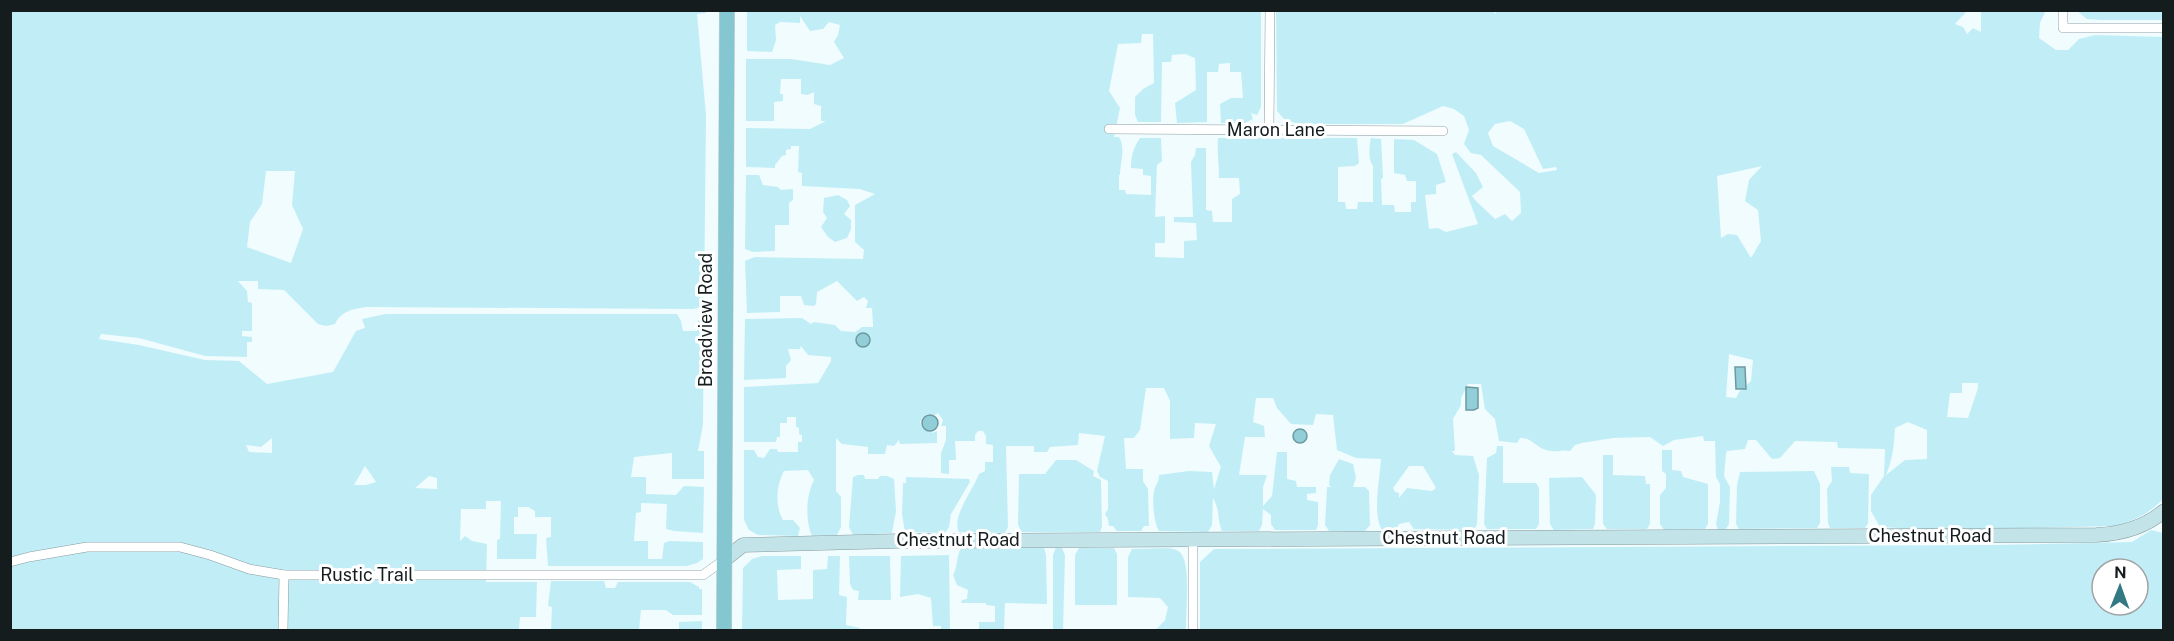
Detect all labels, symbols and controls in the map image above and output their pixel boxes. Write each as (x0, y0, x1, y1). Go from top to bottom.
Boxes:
street label: Maron Lane (1227, 119, 1325, 140)
street label: Broadview Road (695, 253, 716, 387)
street label: Chestnut Road (1868, 525, 1992, 546)
street label: Chestnut Road (1382, 527, 1506, 548)
street label: Chestnut Road (896, 529, 1020, 550)
north arrow (2090, 557, 2150, 617)
text: N (2114, 563, 2127, 582)
street label: Rustic Trail (320, 564, 414, 585)

